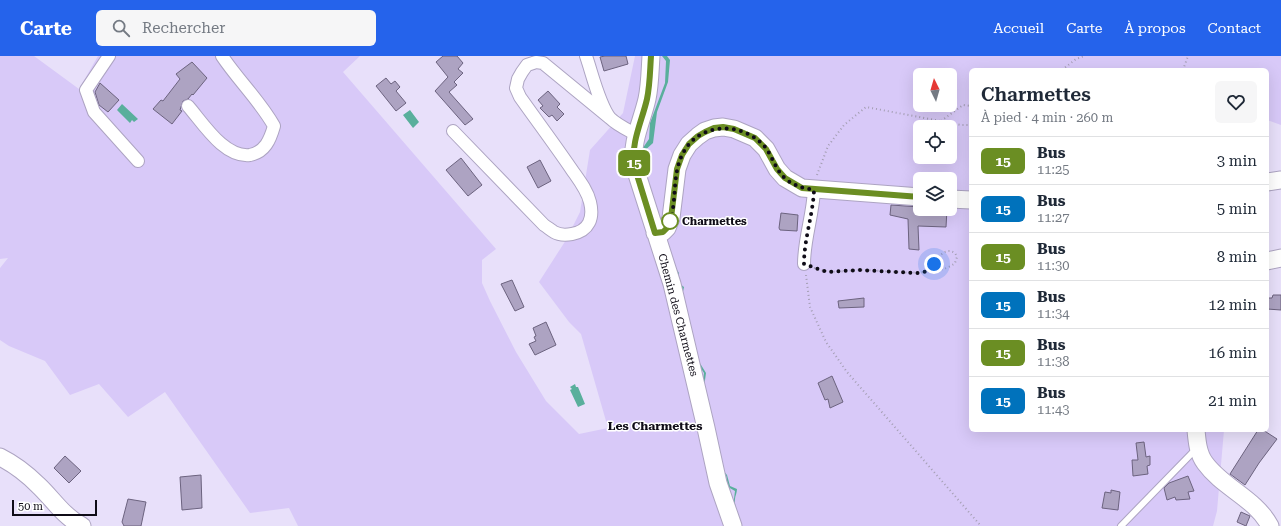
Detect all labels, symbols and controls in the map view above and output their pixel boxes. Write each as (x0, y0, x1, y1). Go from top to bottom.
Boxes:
search box (96, 10, 376, 46)
text: Carte (20, 17, 72, 40)
icon: search (110, 17, 132, 39)
text: Rechercher (142, 19, 225, 37)
text: Accueil (993, 20, 1044, 36)
text: Carte (1066, 20, 1103, 36)
text: À propos (1125, 20, 1186, 36)
text: Contact (1208, 20, 1261, 36)
north arrow (913, 68, 957, 112)
map controls (913, 68, 957, 216)
button: heart (1215, 81, 1257, 123)
text: Charmettes (981, 83, 1091, 106)
text: À pied · 4 min · 260 m (981, 110, 1113, 125)
button: locate (913, 120, 957, 164)
text: Bus (1037, 144, 1065, 162)
line badge: 15 (616, 150, 652, 176)
text: 3 min (1217, 152, 1257, 170)
text: 15 (995, 153, 1011, 169)
text: 15 (626, 155, 642, 171)
text: 11:25 (1037, 162, 1069, 177)
button: layers (913, 172, 957, 216)
text: Bus (1037, 192, 1065, 210)
text: 5 min (1217, 200, 1257, 218)
text: 15 (995, 201, 1011, 217)
text: 11:27 (1037, 210, 1069, 225)
marker: Charmettes (661, 212, 679, 230)
place label: Charmettes (682, 215, 747, 228)
text: Bus (1037, 240, 1065, 258)
text: 8 min (1217, 248, 1257, 266)
text: 15 (995, 249, 1011, 265)
street label: Chemin des Charmettes (655, 252, 701, 378)
your location (924, 254, 944, 274)
text: 11:30 (1037, 258, 1069, 273)
text: Bus (1037, 288, 1065, 306)
text: 12 min (1208, 296, 1257, 314)
text: 15 (995, 297, 1011, 313)
text: 11:34 (1037, 306, 1069, 321)
text: Bus (1037, 336, 1065, 354)
text: 16 min (1208, 344, 1257, 362)
text: 15 (995, 345, 1011, 361)
text: 11:38 (1037, 354, 1069, 369)
text: Bus (1037, 384, 1065, 402)
text: 21 min (1208, 392, 1257, 410)
text: 15 (995, 393, 1011, 409)
text: 11:43 (1037, 402, 1069, 417)
district label: Les Charmettes (608, 419, 702, 433)
scale bar (12, 498, 97, 517)
text: 50 m (18, 500, 43, 513)

